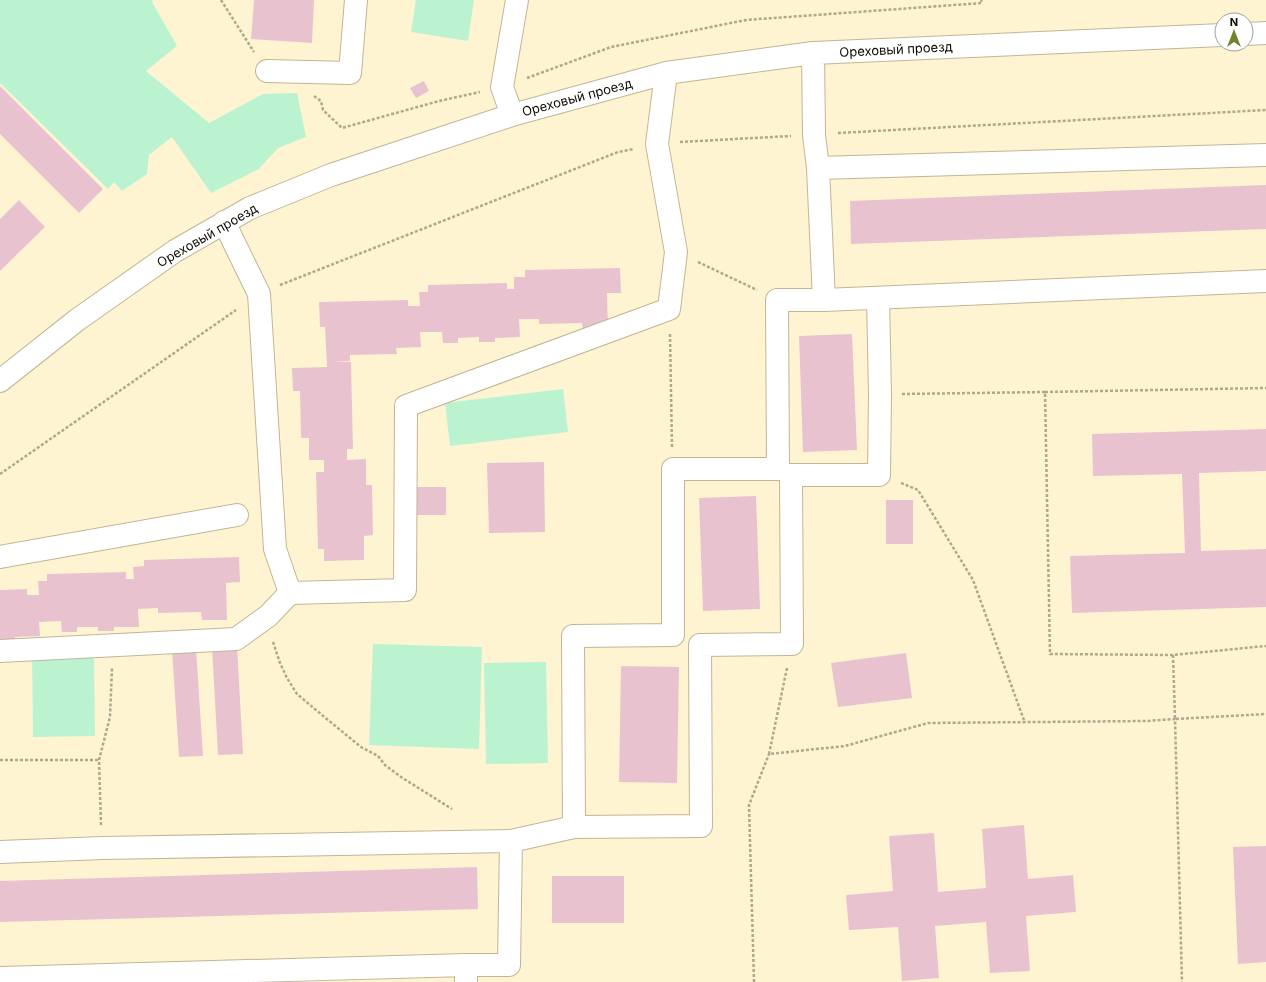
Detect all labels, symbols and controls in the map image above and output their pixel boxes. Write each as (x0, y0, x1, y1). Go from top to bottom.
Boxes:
north arrow (1214, 12, 1254, 52)
text: N (1230, 15, 1238, 29)
street label: Ореховый проезд (839, 38, 953, 60)
street label: Ореховый проезд (520, 75, 634, 119)
street label: Ореховый проезд (154, 200, 260, 270)

